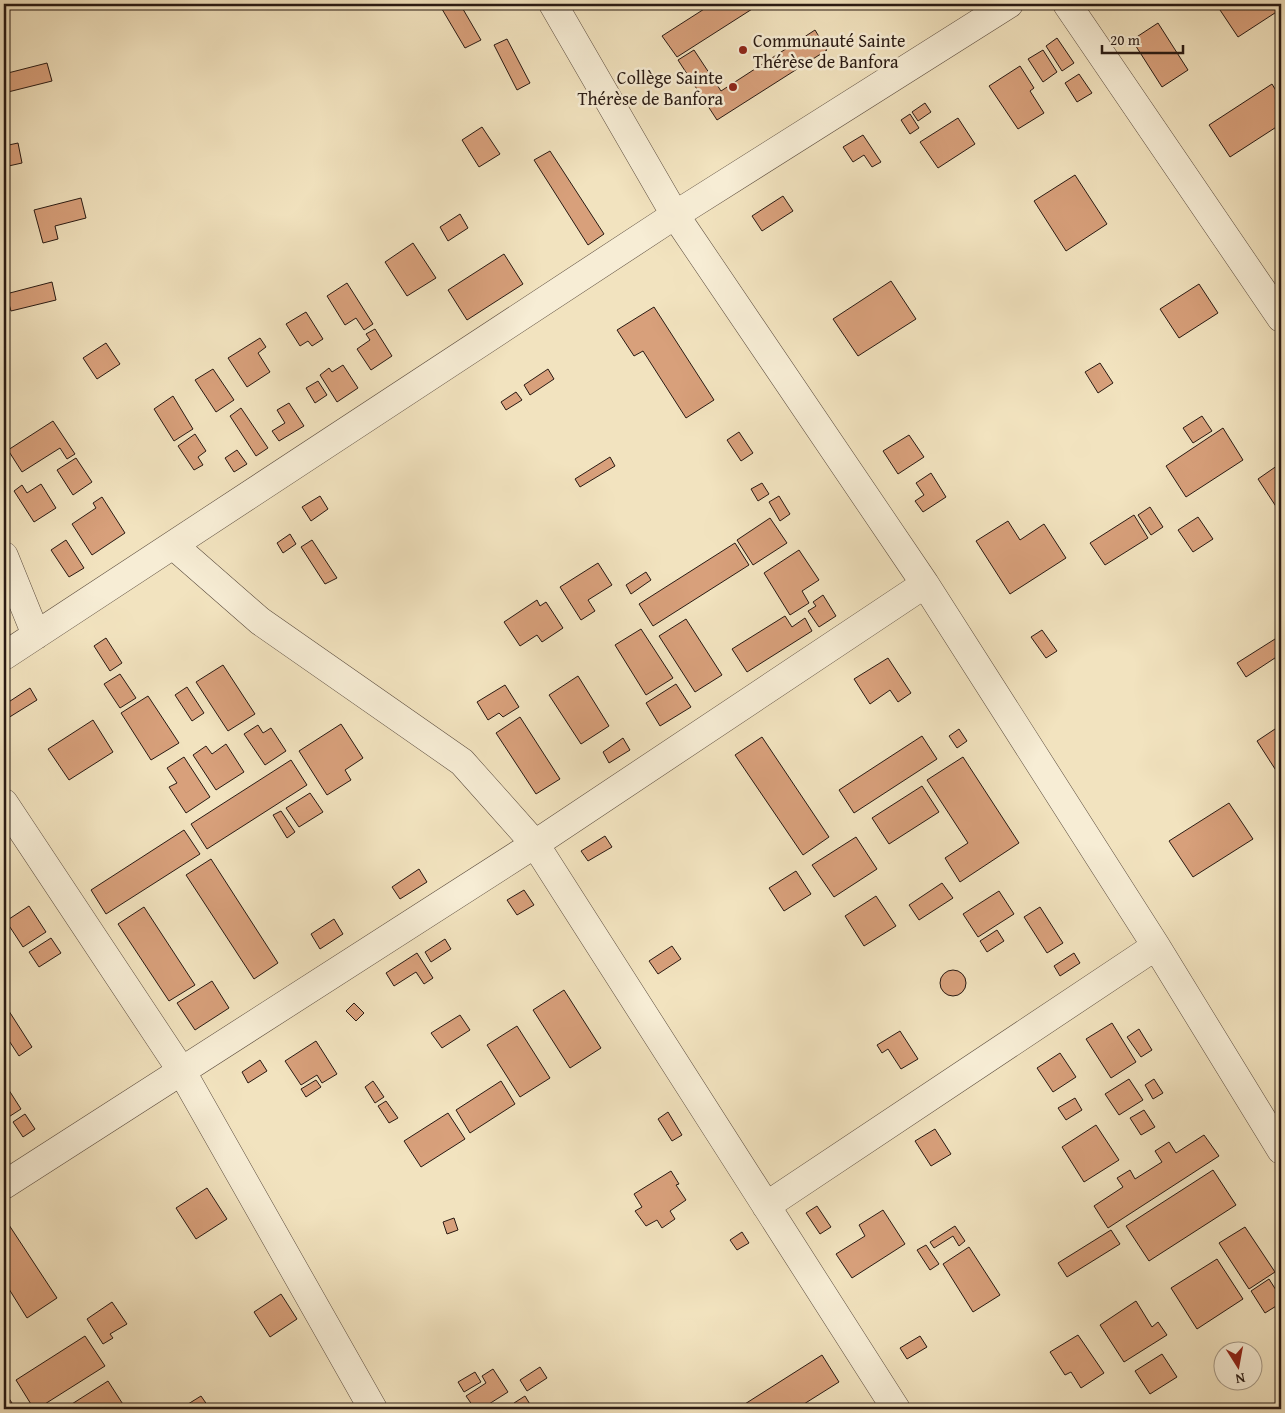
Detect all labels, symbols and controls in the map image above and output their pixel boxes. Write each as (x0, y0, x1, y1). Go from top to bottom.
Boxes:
scale bar (1102, 22, 1184, 54)
place label: Communauté Sainte Thérèse de Banfora (753, 27, 906, 75)
text: 20 m (1110, 29, 1141, 50)
marker: Communauté Sainte Thérèse de Banfora (737, 44, 749, 56)
place label: Collège Sainte Thérèse de Banfora (577, 64, 723, 112)
marker: Collège Sainte Thérèse de Banfora (727, 81, 739, 93)
north arrow (1212, 1340, 1262, 1390)
text: N (1233, 1368, 1247, 1390)

